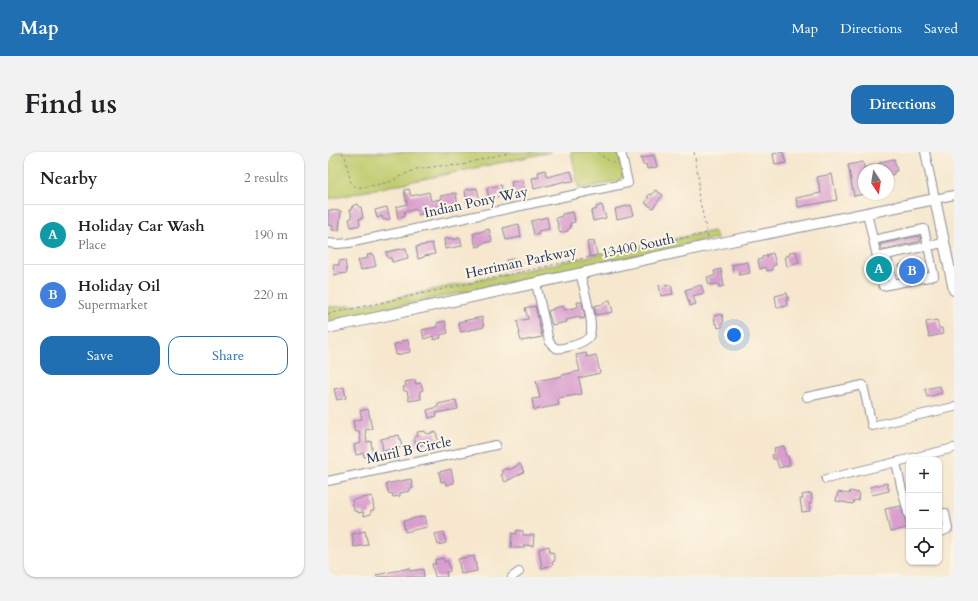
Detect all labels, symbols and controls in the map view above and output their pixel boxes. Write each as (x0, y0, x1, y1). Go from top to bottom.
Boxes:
text: Map (20, 15, 59, 41)
text: Map (792, 19, 818, 38)
text: Directions (840, 19, 902, 38)
text: Saved (924, 19, 958, 38)
text: Find us (24, 85, 117, 123)
button: Directions (851, 85, 954, 124)
north arrow (858, 164, 894, 200)
text: Nearby (40, 167, 97, 190)
text: 2 results (244, 169, 288, 187)
street label: Indian Pony Way (422, 182, 530, 222)
text: Holiday Car Wash (78, 216, 204, 236)
text: A (48, 226, 58, 244)
text: 190 m (254, 226, 288, 244)
street label: 13400 South (600, 229, 676, 263)
text: Place (78, 236, 106, 254)
street label: Herriman Parkway (464, 241, 579, 283)
pin: A (866, 254, 892, 284)
pin: B (899, 256, 925, 286)
text: Holiday Oil (78, 276, 160, 296)
text: B (48, 286, 58, 304)
text: 220 m (254, 286, 288, 304)
text: Supermarket (78, 296, 148, 314)
your location (724, 325, 744, 345)
button: Save (40, 336, 160, 375)
button: Share (168, 336, 288, 375)
street label: Muril B Circle (365, 432, 453, 468)
map controls (906, 457, 942, 565)
button: + (906, 457, 942, 493)
button: − (906, 493, 942, 529)
button: locate (906, 529, 942, 565)

